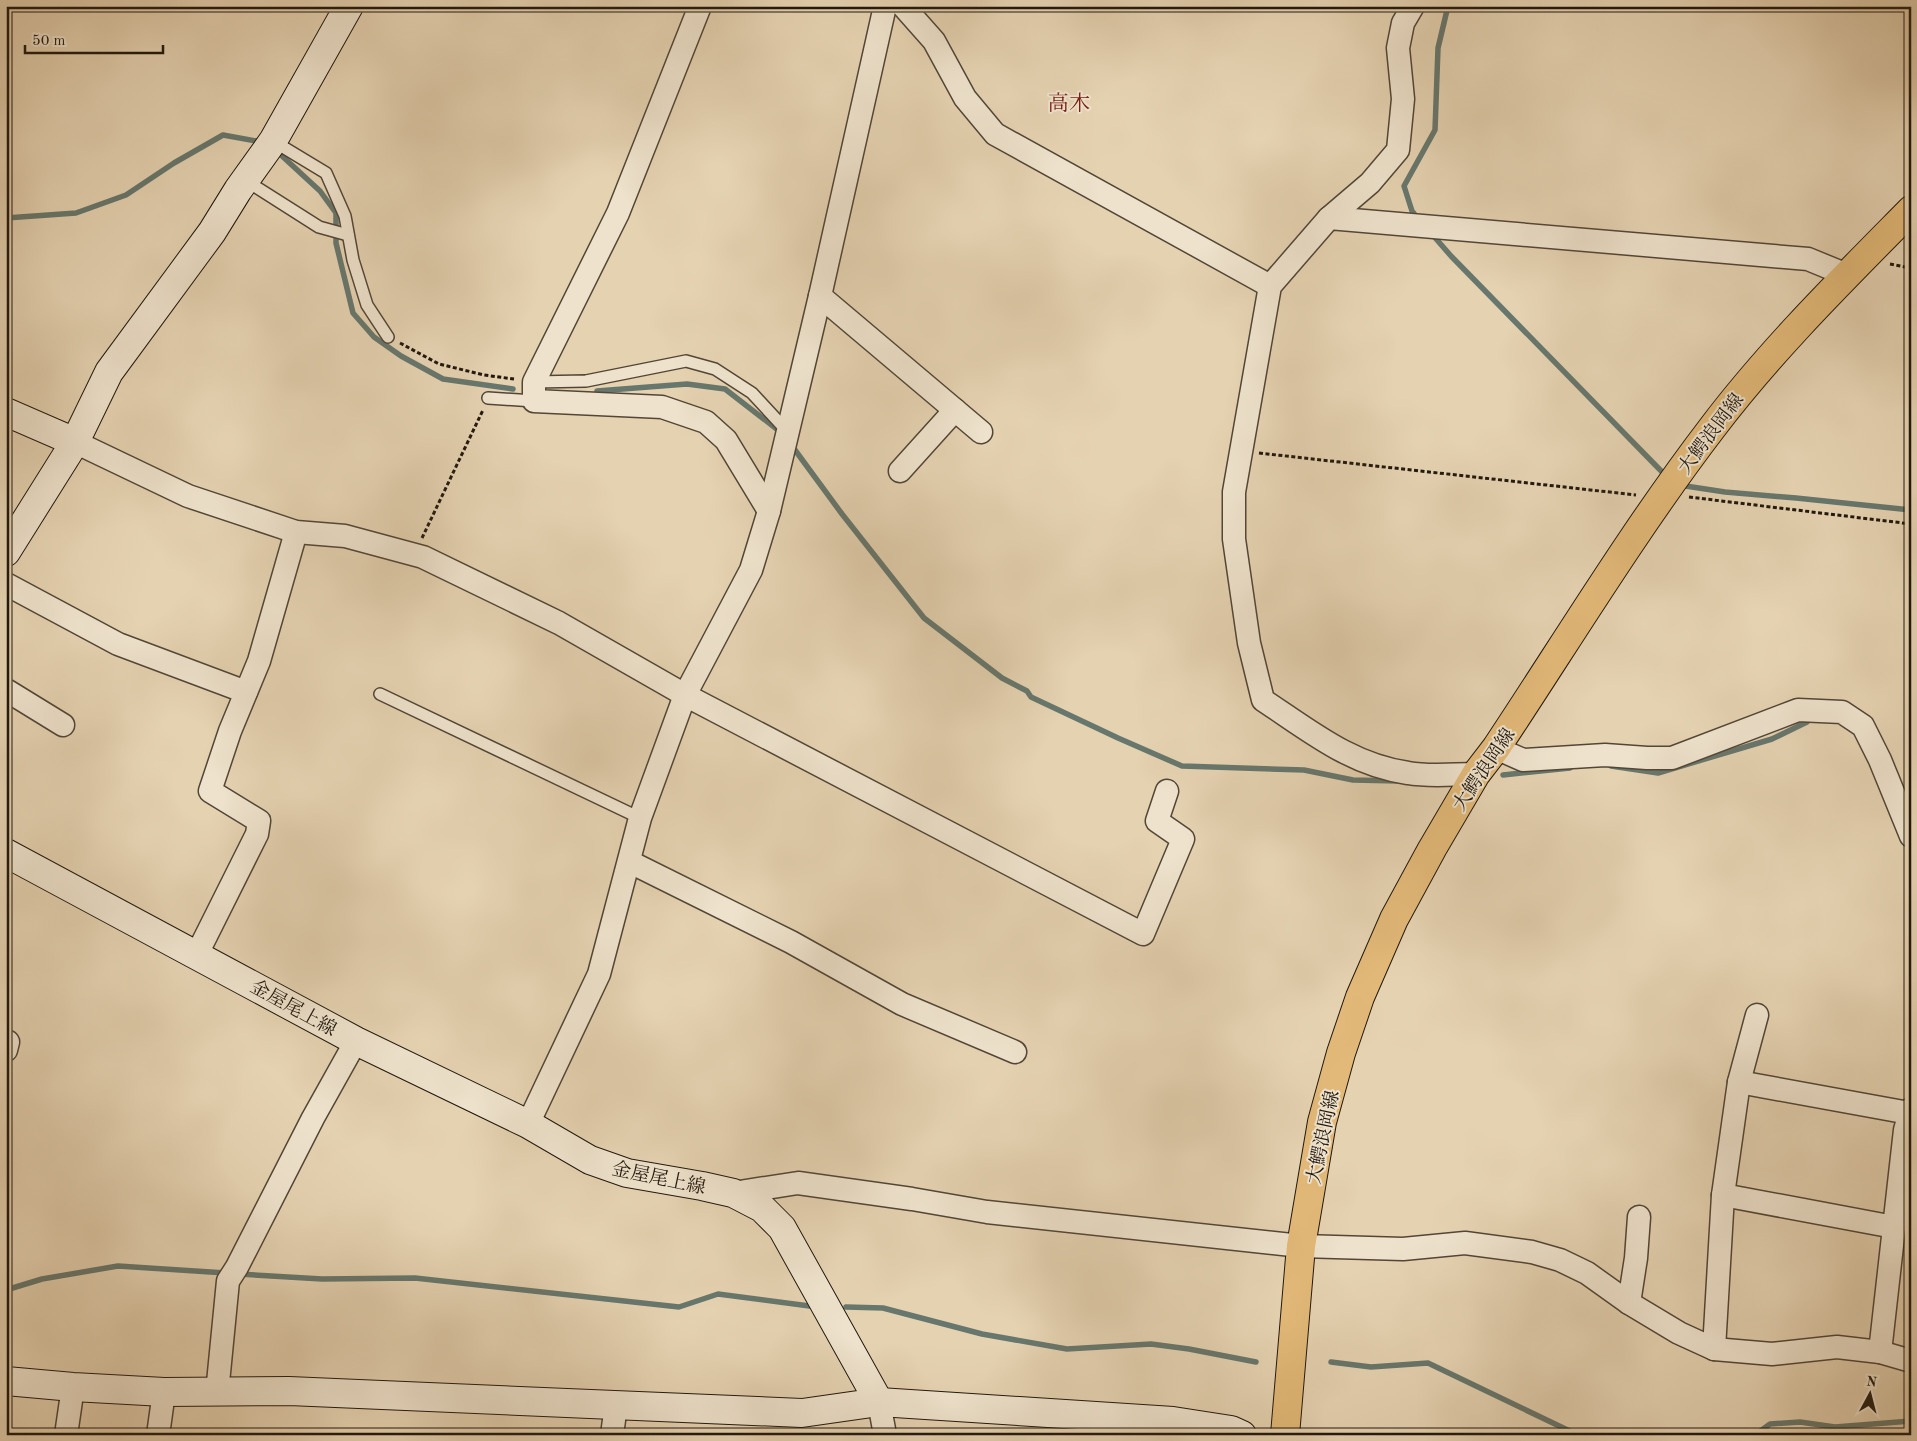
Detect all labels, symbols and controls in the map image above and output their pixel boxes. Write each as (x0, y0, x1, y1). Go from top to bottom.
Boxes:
scale bar (25, 22, 162, 54)
text: 50 m (32, 34, 66, 49)
district label: 高木 (1048, 92, 1090, 115)
street label: 大鰐浪岡線 (1673, 389, 1748, 478)
street label: 大鰐浪岡線 (1448, 724, 1520, 815)
street label: 金屋尾上線 (247, 975, 340, 1041)
street label: 大鰐浪岡線 (1302, 1088, 1344, 1186)
street label: 金屋尾上線 (610, 1157, 708, 1199)
north arrow (1844, 1368, 1894, 1418)
text: N (1865, 1374, 1878, 1390)

